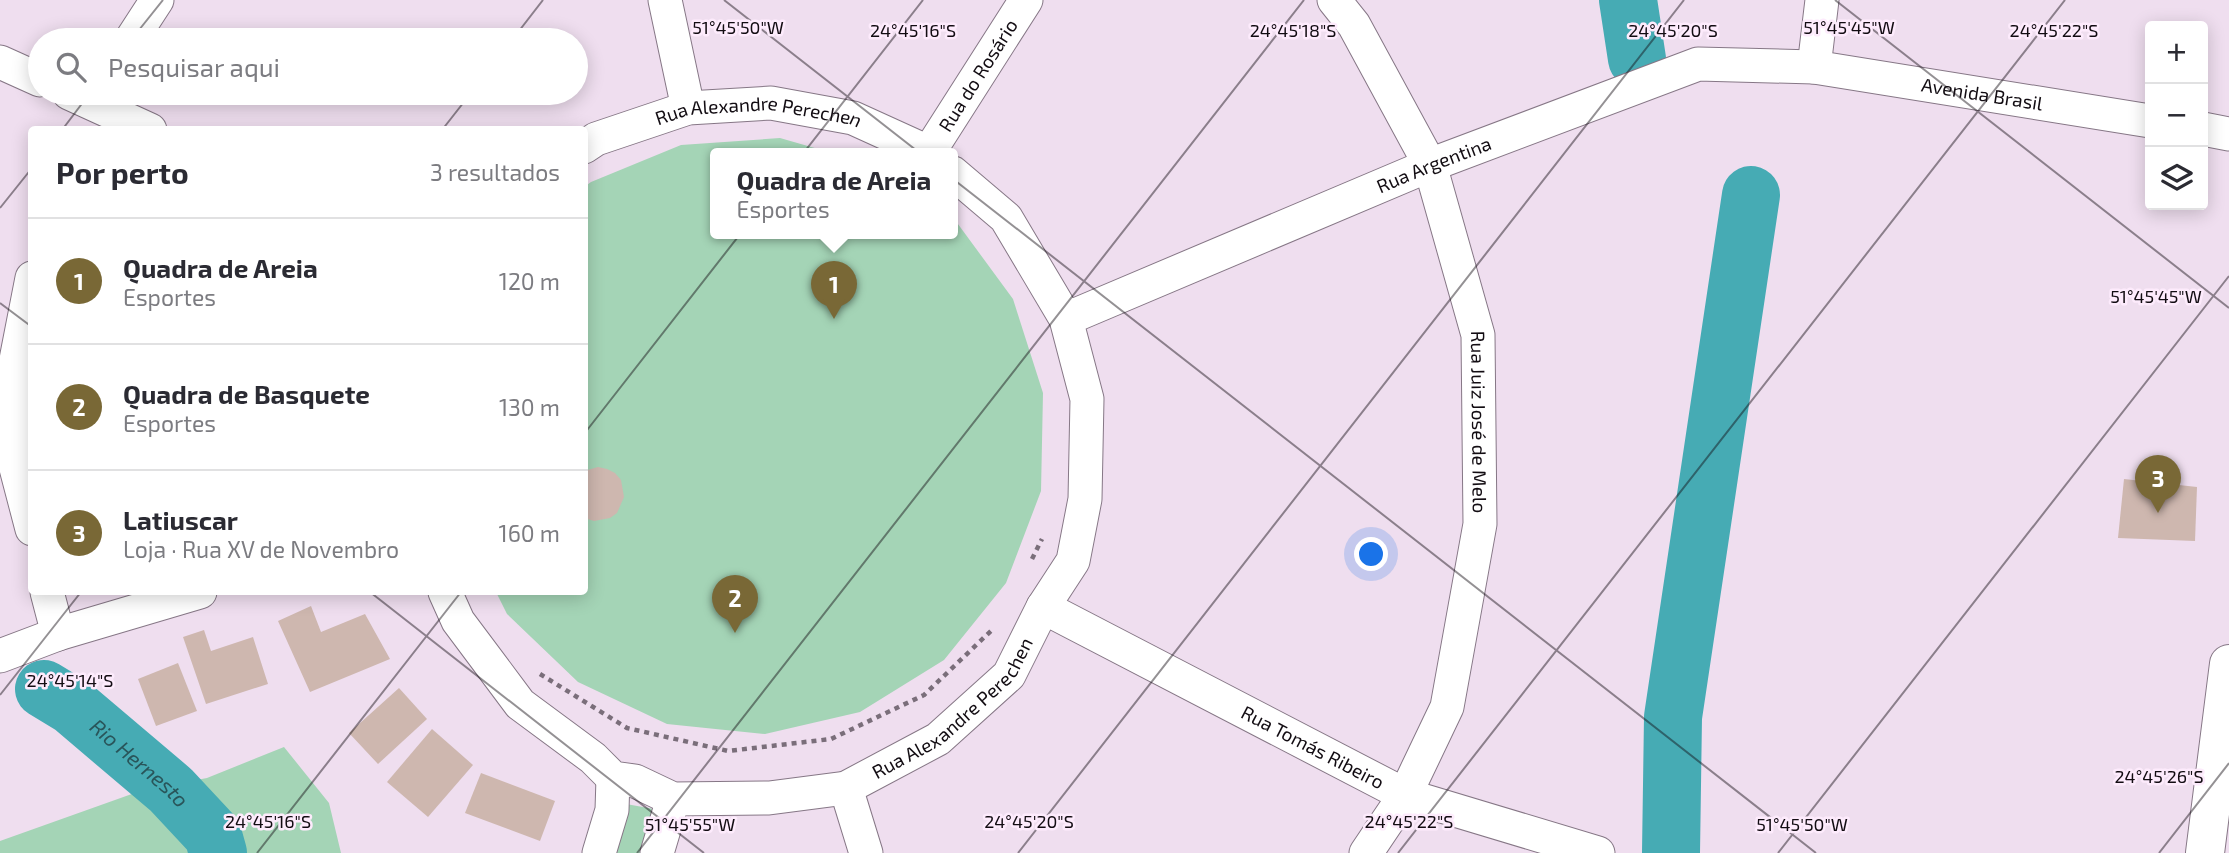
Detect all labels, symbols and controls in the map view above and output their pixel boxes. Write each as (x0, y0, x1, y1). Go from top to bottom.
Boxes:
street label: Rua do Rosário (933, 15, 1022, 136)
text: 51°45'50"W (692, 16, 784, 38)
text: 51°45'45"W (1803, 16, 1895, 38)
text: 24°45'16"S (870, 19, 956, 41)
text: 24°45'18"S (1250, 19, 1336, 41)
text: 24°45'20"S (1628, 19, 1718, 41)
text: 24°45'22"S (2010, 19, 2098, 41)
map controls (2145, 21, 2208, 210)
button: + (2145, 21, 2208, 84)
search box (28, 28, 588, 105)
icon: search (52, 48, 90, 86)
text: Pesquisar aqui (108, 51, 280, 82)
street label: Avenida Brasil (1920, 72, 2045, 115)
button: − (2145, 84, 2208, 147)
street label: Rua Alexandre Perechen (652, 91, 866, 132)
street label: Rua Argentina (1373, 131, 1494, 197)
button: layers (2145, 147, 2208, 210)
popup (710, 148, 958, 239)
text: Por perto (56, 154, 189, 190)
text: 3 resultados (430, 158, 560, 186)
text: Quadra de Areia (737, 164, 931, 195)
text: Esportes (737, 195, 830, 223)
text: Quadra de Areia (123, 252, 318, 283)
pin: 1 (811, 261, 857, 319)
text: 1 (74, 267, 84, 295)
text: 120 m (499, 267, 560, 295)
text: Esportes (123, 283, 216, 311)
text: 51°45'45"W (2110, 285, 2202, 307)
street label: Rua Juiz José de Melo (1467, 331, 1492, 513)
text: Quadra de Basquete (123, 378, 370, 409)
text: 2 (72, 393, 86, 421)
text: 130 m (499, 393, 560, 421)
text: Esportes (123, 409, 216, 437)
pin: 3 (2135, 455, 2181, 513)
text: Latiuscar (123, 504, 238, 535)
text: 3 (72, 519, 86, 547)
text: 160 m (499, 519, 560, 547)
text: Loja · Rua XV de Novembro (123, 535, 399, 563)
your location (1354, 537, 1388, 571)
pin: 2 (712, 575, 758, 633)
street label: Rua Alexandre Perechen (868, 633, 1037, 783)
text: 24°45'14"S (27, 669, 113, 691)
street label: Rua Tomás Ribeiro (1238, 700, 1388, 793)
water label: Rio Hernesto (86, 713, 195, 812)
text: 24°45'26"S (2114, 765, 2204, 787)
text: 24°45'16"S (225, 810, 311, 832)
text: 24°45'20"S (984, 810, 1074, 832)
text: 24°45'22"S (1365, 810, 1453, 832)
text: 51°45'55"W (645, 813, 735, 835)
text: 51°45'50"W (1756, 813, 1848, 835)

